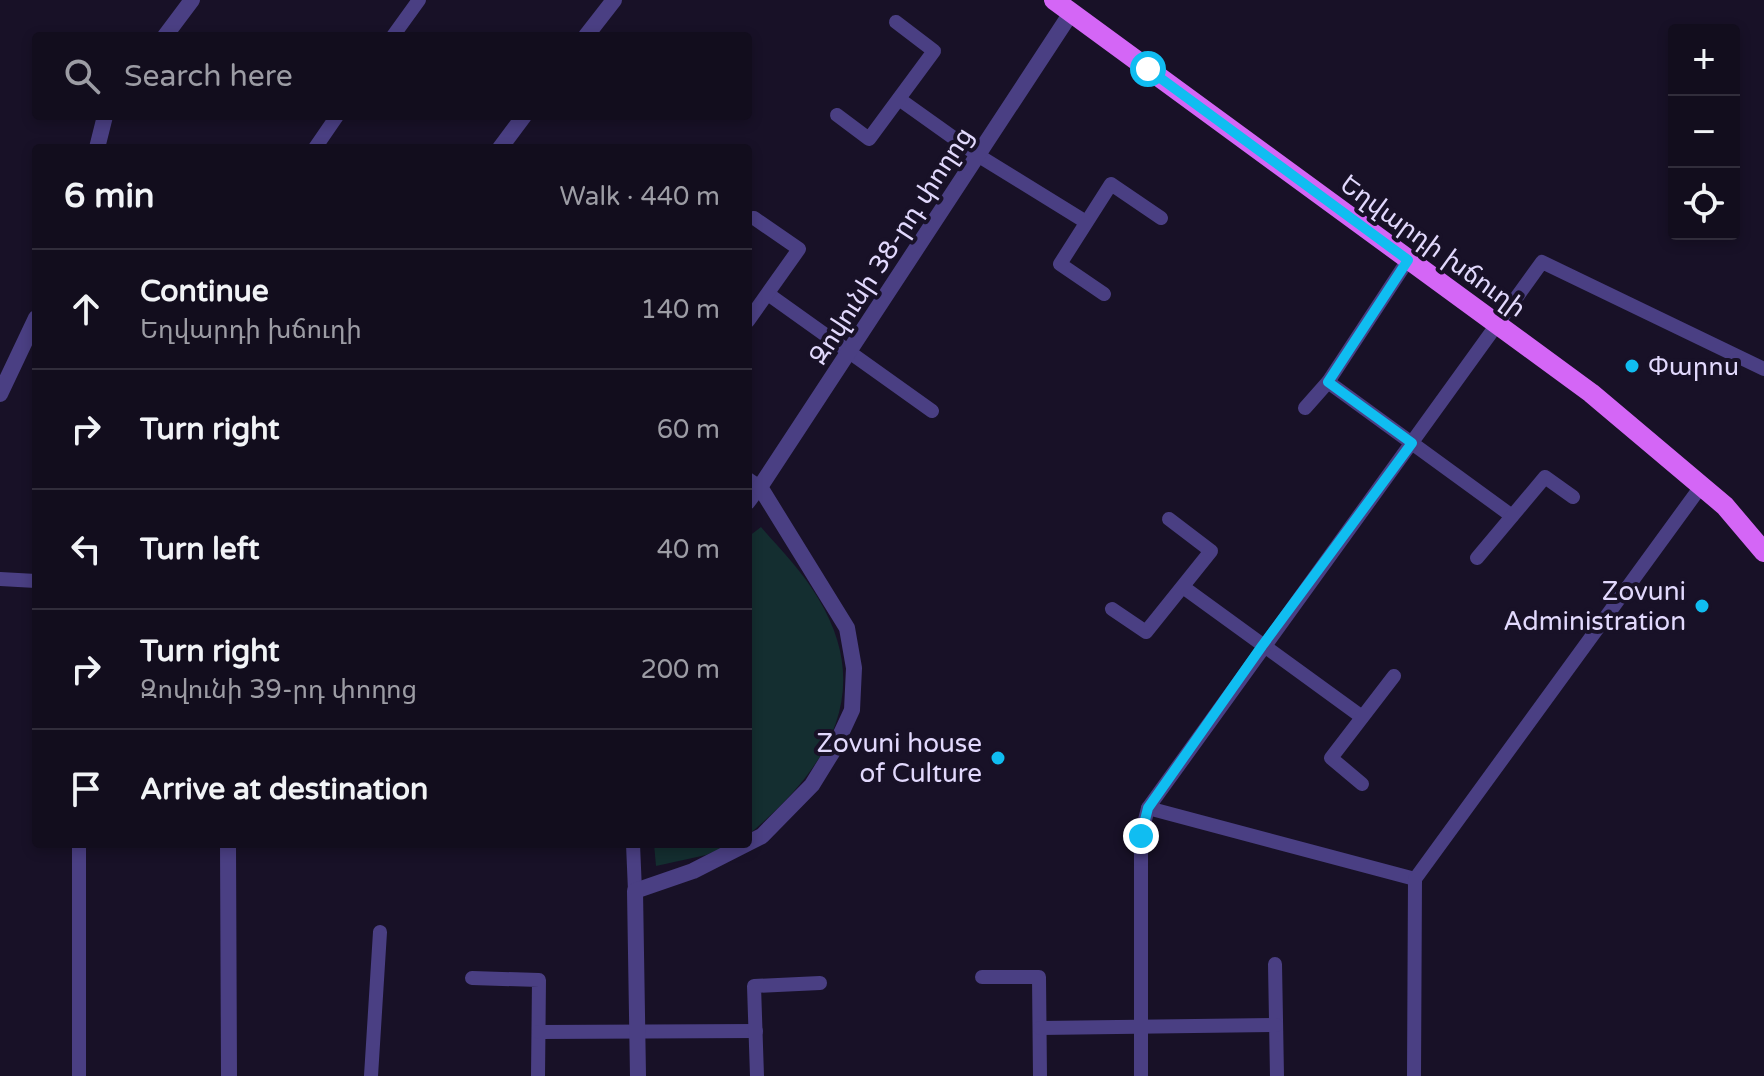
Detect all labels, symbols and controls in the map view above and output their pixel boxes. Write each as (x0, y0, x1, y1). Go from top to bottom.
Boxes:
map controls (1668, 24, 1740, 240)
button: + (1668, 24, 1740, 96)
search box (32, 32, 752, 120)
route start (1130, 51, 1166, 87)
icon: search (60, 54, 104, 98)
text: Search here (124, 58, 293, 95)
button: − (1668, 96, 1740, 168)
street label: Զովունի 38-րդ փողոց (803, 121, 979, 371)
street label: Եղվարդի խճուղի (1334, 168, 1532, 324)
button: locate (1668, 168, 1740, 240)
text: 6 min (64, 176, 155, 217)
text: Walk · 440 m (560, 181, 720, 212)
text: Continue (140, 273, 269, 310)
icon: ahead (64, 287, 108, 331)
text: 140 m (640, 294, 720, 325)
text: Եղվարդի խճուղի (140, 314, 362, 345)
place label: Փարոս (1648, 351, 1739, 382)
marker: Փարոս (1623, 357, 1641, 375)
icon: right (64, 407, 108, 451)
text: Turn right (140, 411, 280, 448)
text: 60 m (657, 414, 720, 445)
icon: left (64, 527, 108, 571)
text: Turn left (140, 531, 259, 568)
text: 40 m (657, 534, 720, 565)
place label: Zovuni Administration (1503, 576, 1686, 637)
marker: Zovuni Administration (1693, 597, 1711, 615)
text: Turn right (140, 633, 280, 670)
icon: right (64, 647, 108, 691)
text: 200 m (640, 654, 720, 685)
text: Զովունի 39-րդ փողոց (140, 674, 417, 705)
place label: Zovuni house of Culture (816, 728, 982, 789)
marker: Zovuni house of Culture (989, 749, 1007, 767)
icon: arrive (64, 767, 108, 811)
text: Arrive at destination (140, 771, 428, 808)
route end (1123, 818, 1159, 854)

